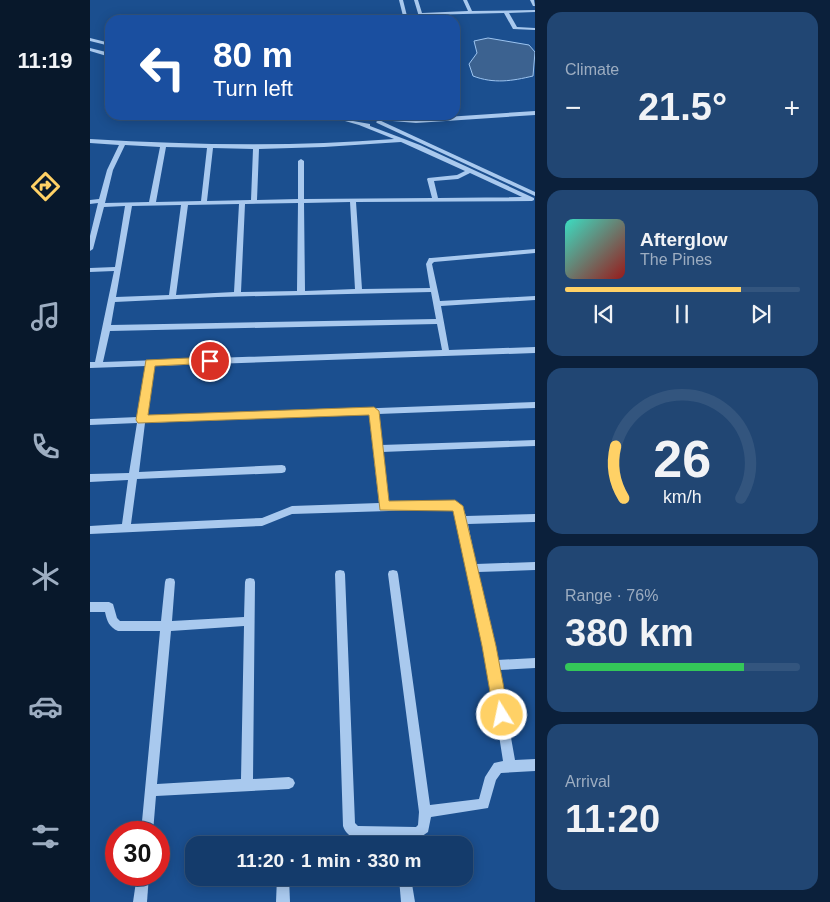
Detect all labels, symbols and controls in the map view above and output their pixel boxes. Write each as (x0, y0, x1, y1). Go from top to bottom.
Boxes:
icon: left (130, 35, 195, 100)
text: 80 m (213, 35, 293, 74)
text: 11:19 (17, 48, 73, 73)
text: Climate (565, 61, 619, 78)
text: Turn left (213, 76, 293, 101)
text: 21.5° (638, 86, 727, 128)
text: − (565, 92, 581, 123)
text: + (784, 92, 800, 123)
icon: directions (28, 169, 63, 204)
text: Afterglow (640, 229, 728, 250)
text: The Pines (640, 251, 712, 268)
icon: music (28, 299, 63, 334)
icon: previous (590, 300, 618, 328)
icon: pause (668, 300, 696, 328)
icon: next (747, 300, 775, 328)
pin (189, 340, 231, 382)
icon: arrive (196, 347, 224, 375)
icon: phone (28, 429, 63, 464)
text: 26 (654, 430, 711, 488)
text: km/h (663, 487, 702, 507)
icon: climate (28, 559, 63, 594)
text: Range · 76% (565, 587, 658, 604)
text: 380 km (565, 612, 694, 654)
position arrow (475, 688, 527, 740)
icon: car (28, 689, 63, 724)
text: Arrival (565, 773, 610, 790)
text: 11:20 (565, 798, 660, 840)
icon: filters (28, 819, 63, 854)
speed limit sign: 30 (105, 821, 170, 886)
text: 11:20 · 1 min · 330 m (237, 850, 421, 871)

